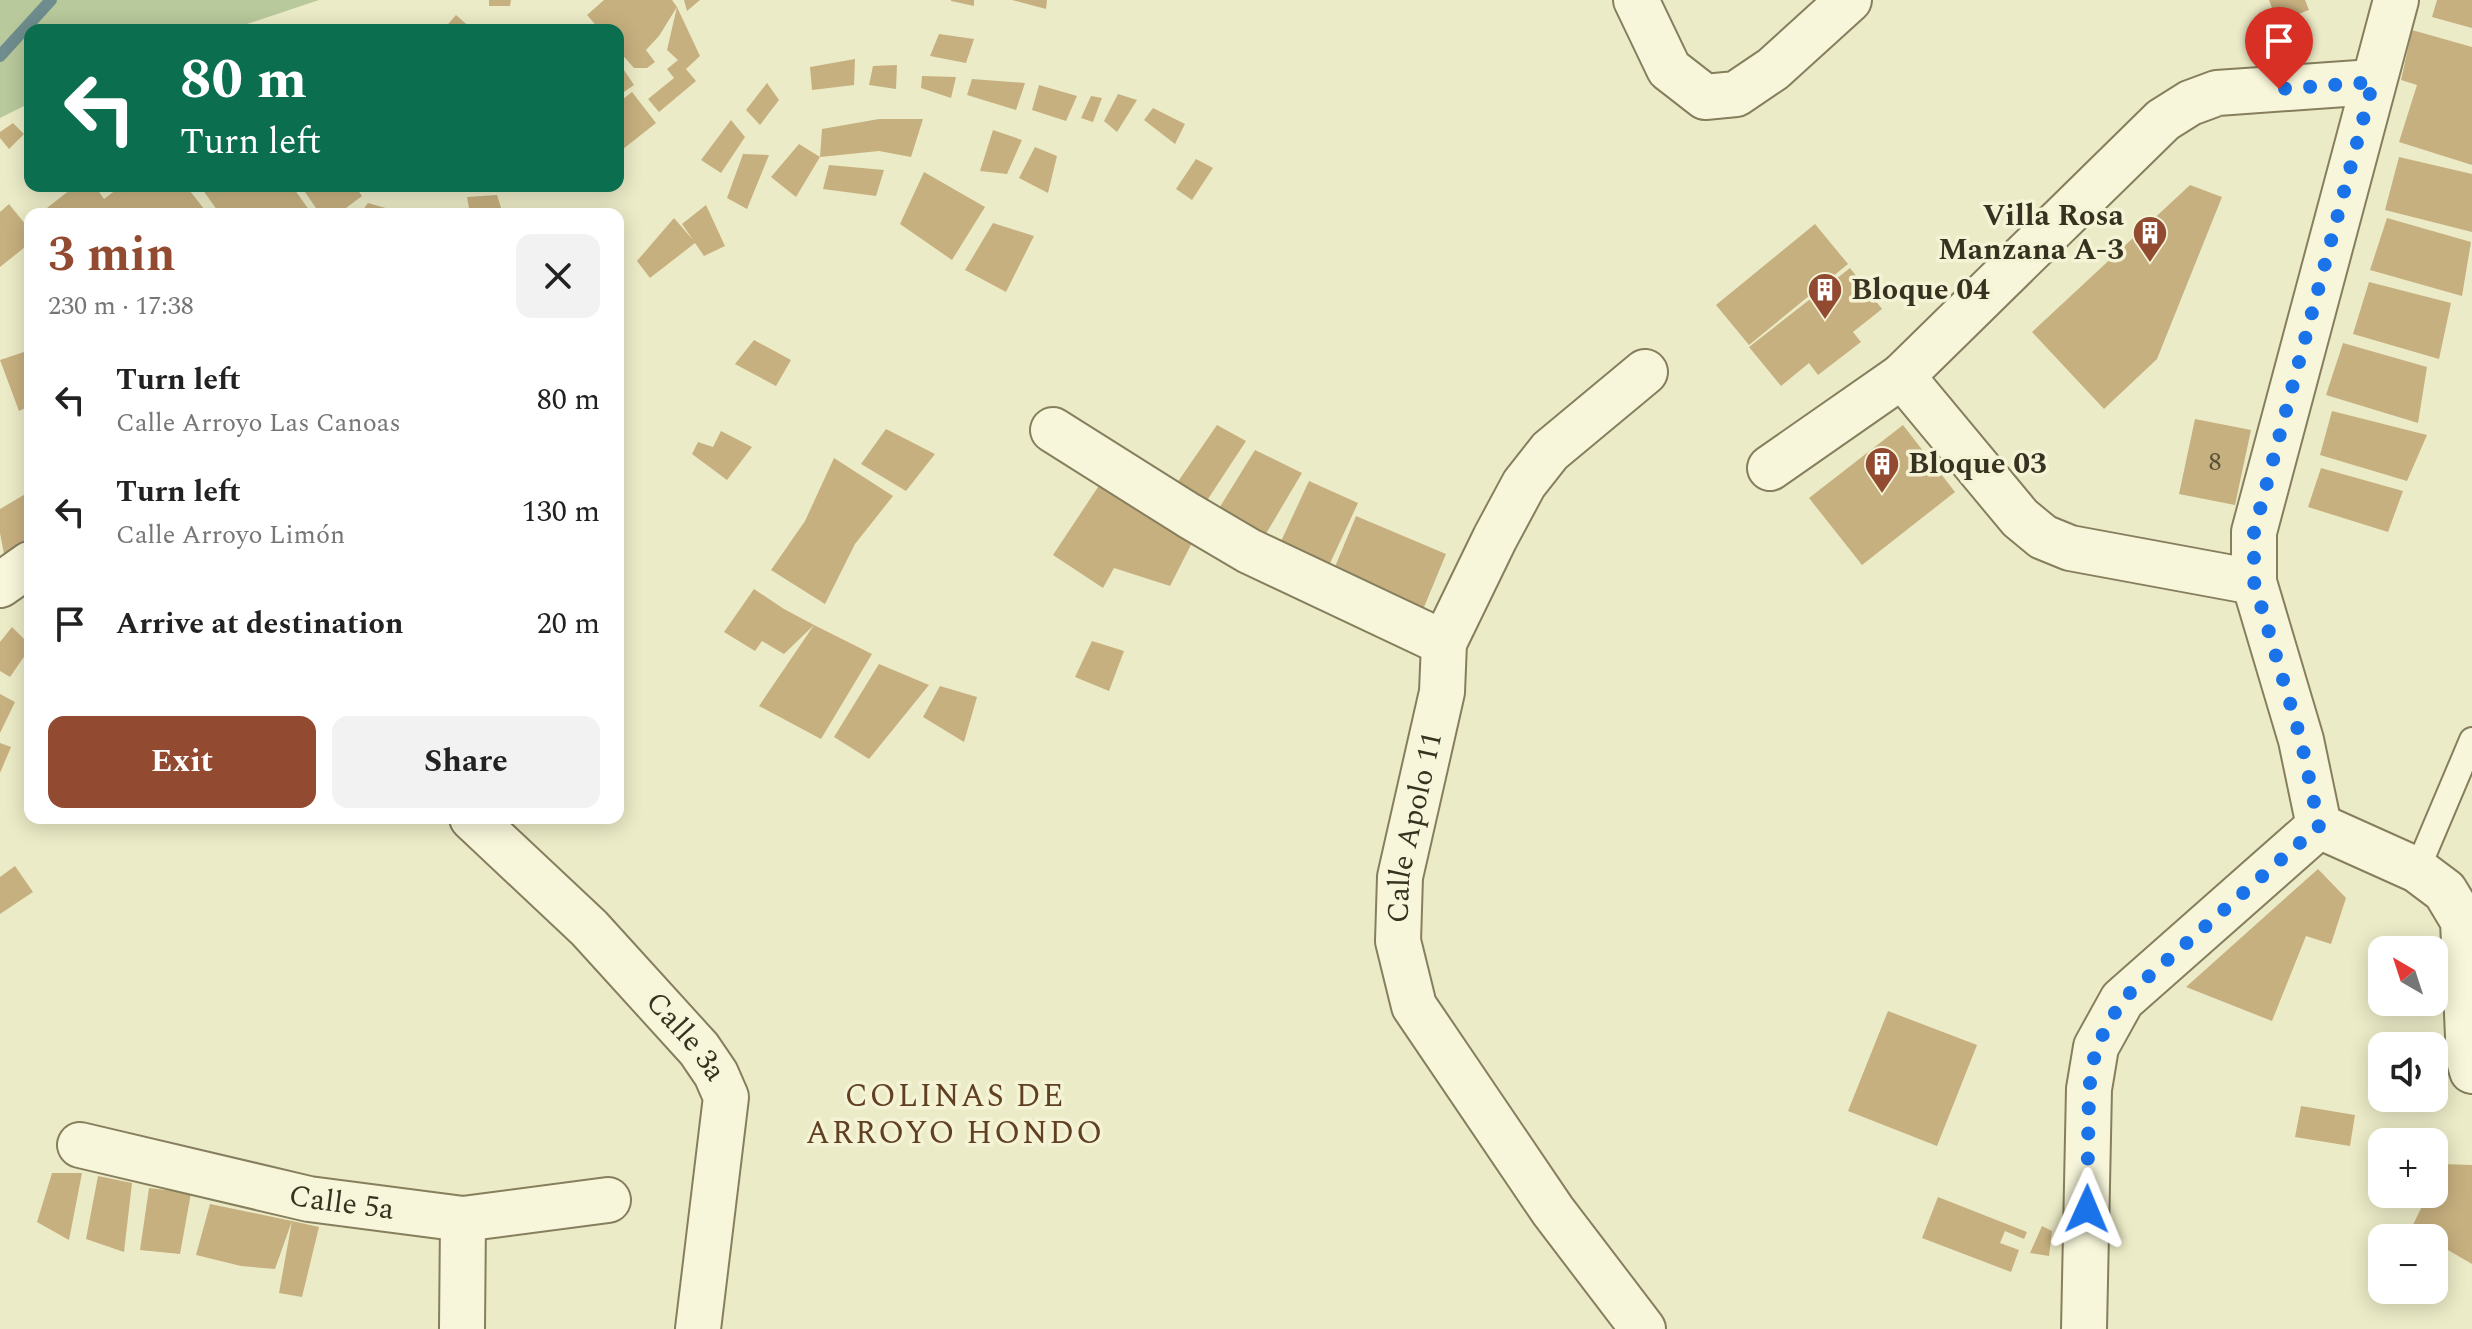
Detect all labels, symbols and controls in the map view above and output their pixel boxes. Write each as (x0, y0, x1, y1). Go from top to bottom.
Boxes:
pin (2245, 7, 2313, 89)
icon: arrive (2257, 19, 2301, 63)
text: 80 m (180, 38, 307, 123)
icon: left (48, 56, 152, 160)
text: Turn left (180, 115, 321, 170)
place label: Villa Rosa Manzana A-3 (1938, 193, 2125, 273)
building icon: Villa Rosa Manzana A-3 (2131, 214, 2169, 264)
text: 3 min (48, 219, 176, 292)
button: close (516, 234, 600, 318)
place label: Bloque 04 (1851, 267, 1990, 313)
building icon: Bloque 04 (1806, 271, 1844, 321)
text: 230 m · 17:38 (48, 286, 194, 326)
text: Turn left (116, 357, 241, 403)
text: 80 m (537, 377, 600, 423)
icon: left (48, 378, 92, 422)
text: Calle Arroyo Las Canoas (116, 403, 401, 443)
place label: Bloque 03 (1908, 441, 2047, 487)
house number: 8 (2208, 442, 2222, 482)
building icon: Bloque 03 (1863, 445, 1901, 495)
text: Turn left (116, 469, 241, 515)
text: 130 m (522, 489, 600, 535)
icon: left (48, 490, 92, 534)
text: Calle Arroyo Limón (116, 515, 345, 555)
text: Arrive at destination (116, 601, 403, 647)
text: 20 m (537, 601, 600, 647)
icon: arrive (48, 602, 92, 646)
button: Exit (48, 716, 316, 808)
button: Share (332, 716, 600, 808)
street label: Calle Apolo 11 (1376, 727, 1455, 924)
north arrow (2368, 936, 2448, 1016)
map controls (2368, 936, 2448, 1304)
street label: Calle 3a (634, 981, 738, 1091)
button: sound (2368, 1032, 2448, 1112)
district label: COLINAS DE ARROYO HONDO (806, 1072, 1104, 1158)
button: + (2368, 1128, 2448, 1208)
position arrow (2045, 1167, 2129, 1251)
street label: Calle 5a (284, 1172, 397, 1233)
button: − (2368, 1224, 2448, 1304)

